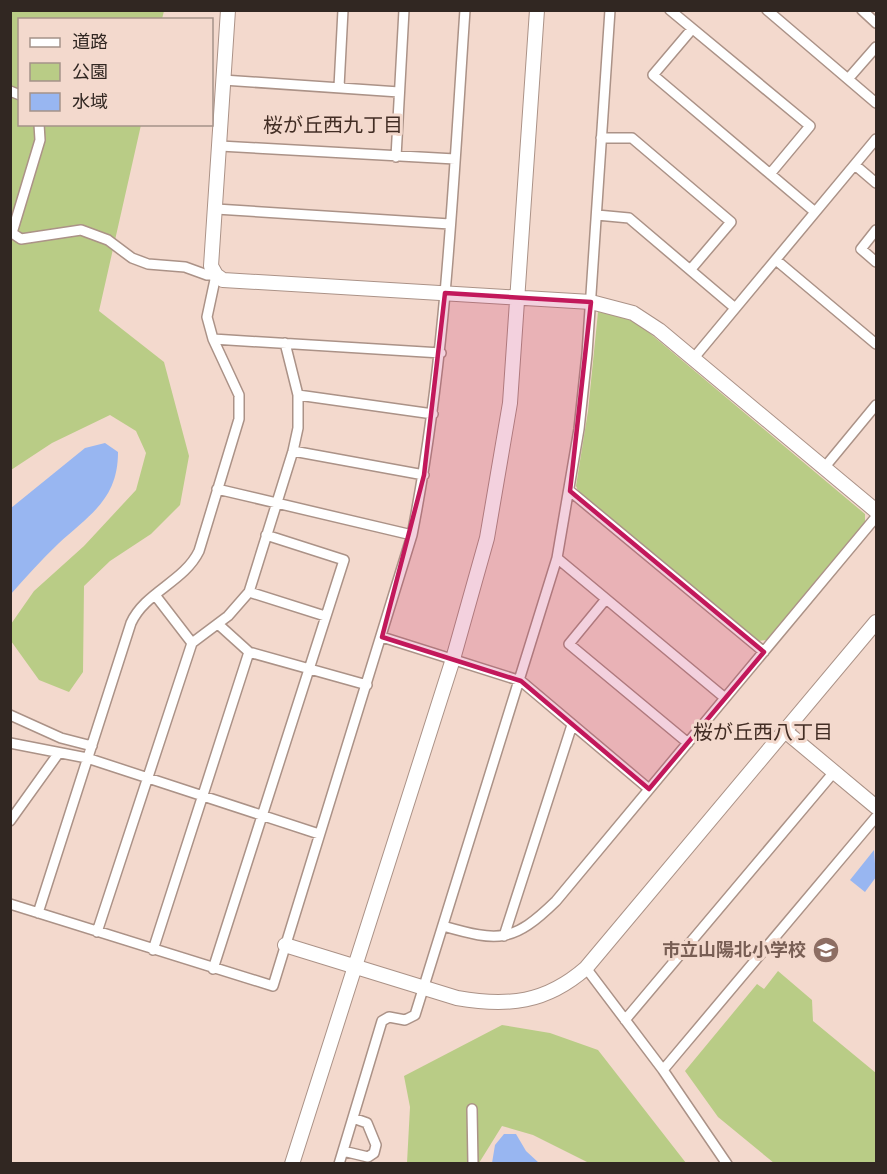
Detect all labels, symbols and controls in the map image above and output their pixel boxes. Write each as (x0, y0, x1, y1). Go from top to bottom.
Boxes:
legend (18, 18, 213, 126)
text: 道路 (72, 29, 108, 53)
text: 公園 (72, 59, 108, 83)
text: 水域 (72, 89, 108, 113)
district label: 桜が丘西九丁目 (263, 111, 403, 138)
district label: 桜が丘西八丁目 (693, 718, 833, 745)
school or university icon: 市立山陽北小学校 (811, 935, 841, 965)
place label: 市立山陽北小学校 (662, 937, 806, 961)

